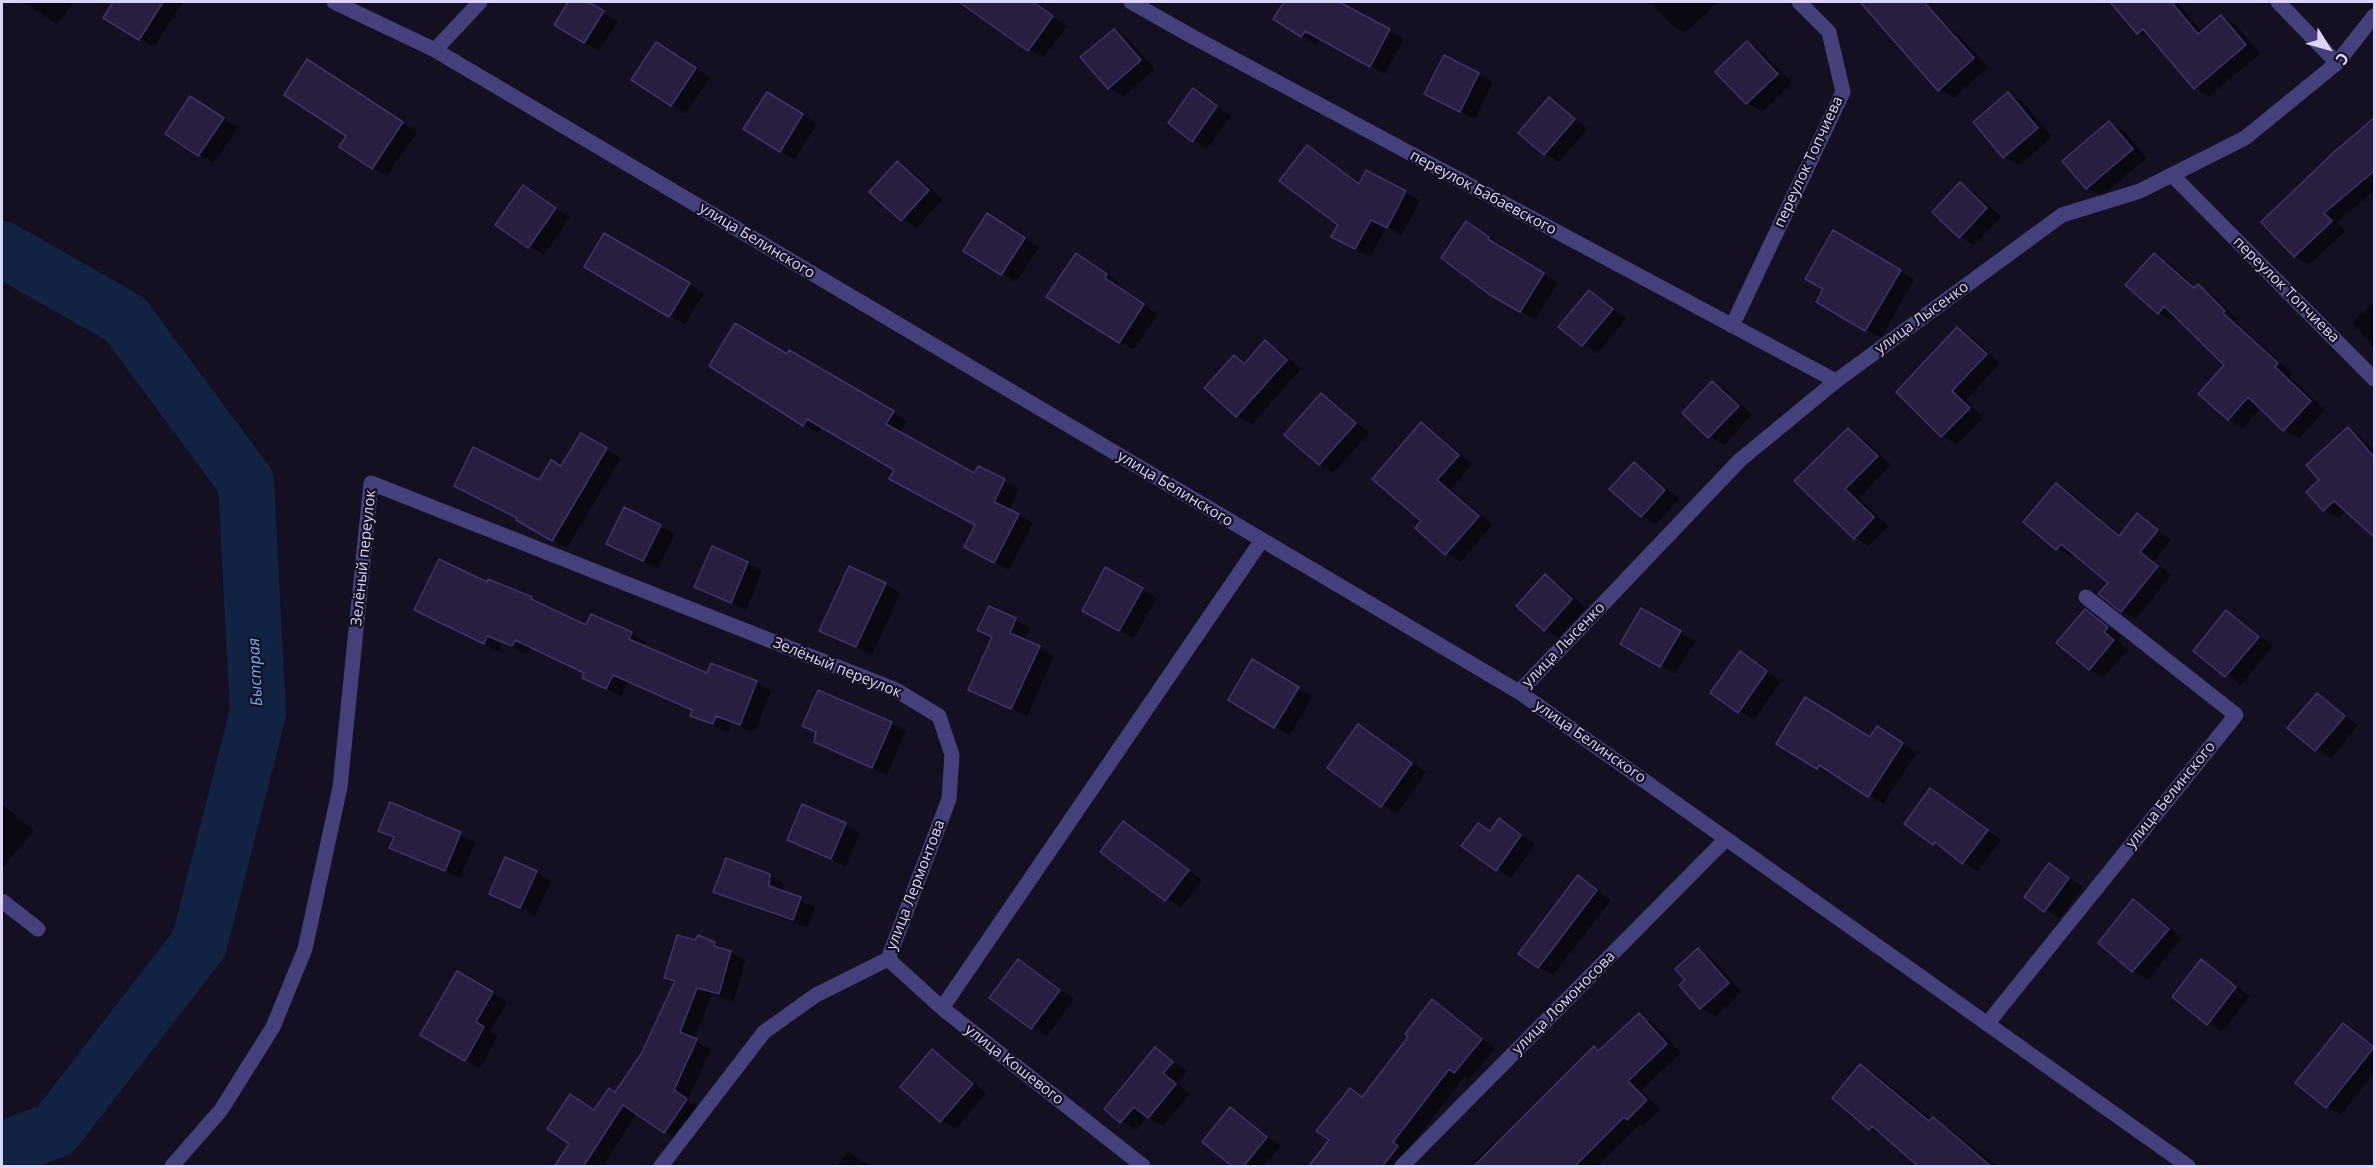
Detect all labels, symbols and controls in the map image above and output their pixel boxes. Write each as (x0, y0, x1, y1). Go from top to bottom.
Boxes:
north arrow (2298, 18, 2358, 78)
text: С (2331, 48, 2354, 70)
street label: переулок Топчиева (1771, 94, 1847, 230)
street label: переулок Бабаевского (1407, 147, 1559, 239)
street label: улица Белинского (696, 199, 818, 283)
street label: переулок Топчиева (2229, 233, 2343, 347)
street label: улица Лысенко (1872, 278, 1972, 358)
street label: улица Белинского (1114, 447, 1236, 531)
street label: Зелёный переулок (348, 489, 380, 627)
street label: улица Лысенко (1519, 599, 1609, 691)
street label: Зелёный переулок (770, 634, 904, 702)
water label: Быстрая (245, 637, 267, 707)
street label: улица Белинского (1531, 697, 1649, 787)
street label: улица Белинского (2122, 738, 2220, 852)
street label: улица Лермонтова (883, 817, 949, 953)
street label: улица Ломоносова (1509, 948, 1619, 1058)
street label: улица Кошевого (961, 1021, 1067, 1109)

